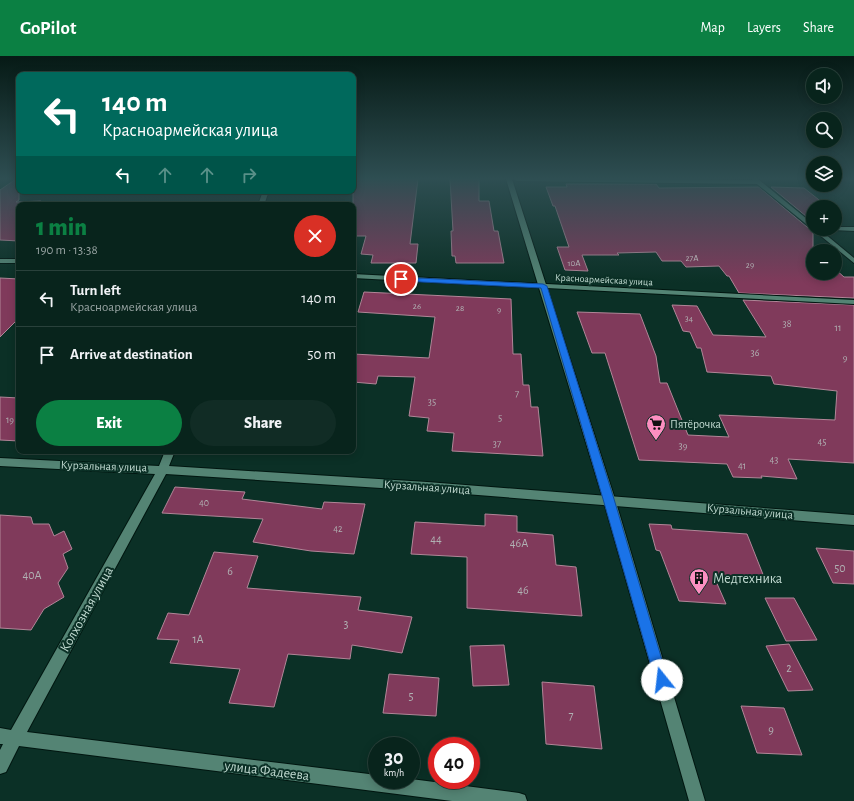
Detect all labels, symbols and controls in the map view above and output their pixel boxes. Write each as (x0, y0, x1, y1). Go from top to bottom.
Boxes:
text: GoPilot (20, 19, 76, 38)
text: Map (700, 21, 725, 35)
text: Layers (747, 21, 781, 35)
text: Share (803, 21, 834, 35)
map controls (806, 68, 842, 280)
button: sound (806, 68, 842, 104)
icon: left (36, 88, 88, 140)
text: 140 m (102, 89, 168, 117)
button: search (806, 112, 842, 148)
text: Красноармейская улица (102, 122, 278, 140)
button: layers (806, 156, 842, 192)
icon: left (112, 164, 134, 186)
icon: ahead (154, 164, 176, 186)
icon: ahead (196, 164, 218, 186)
icon: right (238, 164, 260, 186)
button: + (806, 200, 842, 236)
button: close (294, 215, 336, 257)
text: 1 min (36, 216, 87, 240)
text: 190 m · 13:38 (36, 244, 98, 257)
button: − (806, 244, 842, 280)
house number: 27А (685, 254, 699, 263)
house number: 10А (567, 259, 581, 268)
house number: 29 (746, 261, 754, 270)
pin (384, 262, 418, 296)
icon: arrive (390, 268, 412, 290)
street label: Красноармейская улица (555, 272, 654, 288)
text: Turn left (70, 283, 121, 298)
icon: left (36, 288, 58, 310)
text: 140 m (301, 291, 336, 306)
text: Красноармейская улица (70, 301, 197, 314)
house number: 26 (413, 302, 421, 311)
house number: 28 (456, 304, 464, 313)
house number: 9 (497, 306, 501, 315)
house number: 34 (685, 314, 694, 323)
house number: 38 (783, 319, 792, 329)
house number: 11 (835, 323, 841, 333)
icon: arrive (36, 344, 58, 366)
text: Arrive at destination (70, 347, 193, 362)
text: 50 m (307, 347, 336, 362)
house number: 36 (751, 348, 760, 358)
house number: 9 (843, 353, 848, 363)
house number: 7 (515, 389, 519, 399)
house number: 35 (428, 397, 436, 407)
button: Exit (36, 400, 182, 446)
button: Share (190, 400, 336, 446)
house number: 5 (498, 413, 502, 423)
supermarket icon: Пятёрочка (645, 413, 667, 441)
house number: 19 (6, 415, 14, 425)
place label: Пятёрочка (670, 418, 722, 430)
house number: 45 (818, 437, 827, 447)
house number: 37 (493, 439, 501, 449)
house number: 39 (679, 441, 688, 451)
house number: 43 (770, 455, 778, 465)
street label: Курзальная улица (61, 458, 148, 475)
house number: 41 (738, 461, 746, 471)
street label: Курзальная улица (383, 478, 471, 497)
house number: 40 (199, 498, 209, 508)
street label: Курзальная улица (706, 501, 794, 522)
house number: 42 (333, 524, 343, 534)
house number: 44 (430, 533, 442, 545)
house number: 46А (510, 537, 528, 549)
house number: 50 (834, 562, 846, 574)
street label: Колхозная улица (58, 564, 116, 654)
house number: 6 (227, 565, 233, 577)
building icon: Медтехника (688, 567, 710, 595)
house number: 40А (22, 569, 42, 581)
place label: Медтехника (713, 572, 783, 586)
house number: 46 (517, 584, 529, 596)
house number: 3 (344, 618, 349, 630)
house number: 1А (192, 633, 204, 645)
position arrow (641, 659, 683, 701)
house number: 2 (786, 662, 792, 674)
house number: 5 (408, 690, 414, 702)
house number: 7 (568, 709, 574, 721)
house number: 9 (768, 724, 774, 736)
speed limit sign: 40 (428, 737, 480, 789)
text: 30 (384, 748, 404, 768)
street label: улица Фадеева (223, 759, 311, 783)
text: km/h (384, 768, 404, 778)

